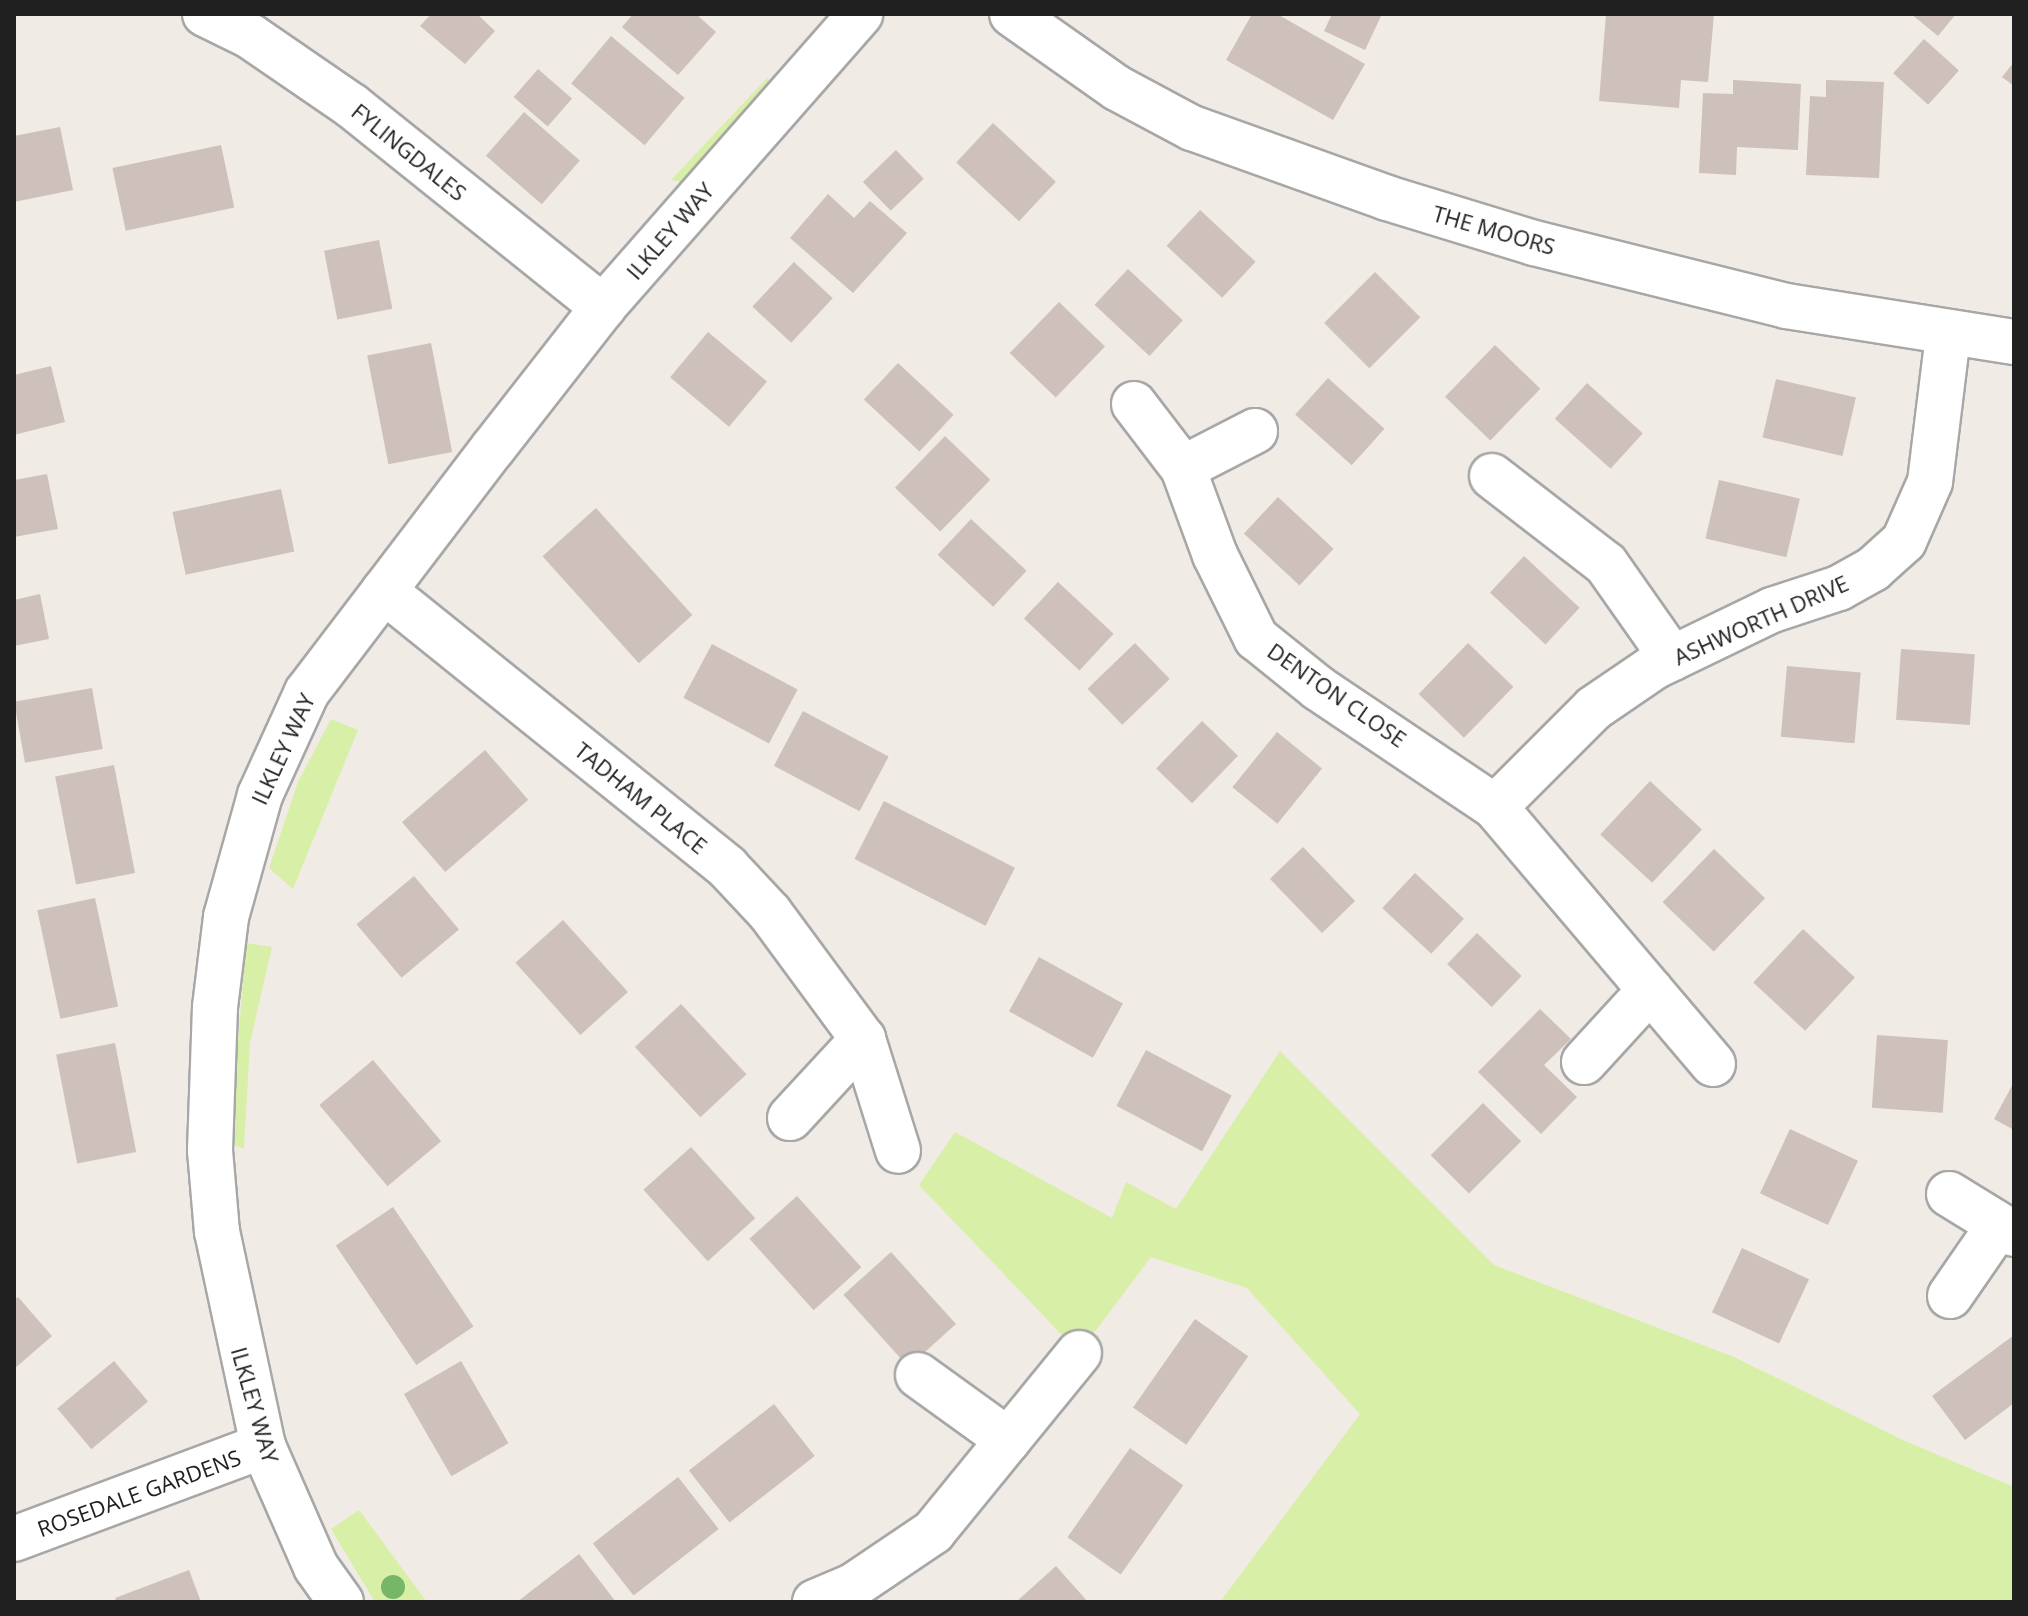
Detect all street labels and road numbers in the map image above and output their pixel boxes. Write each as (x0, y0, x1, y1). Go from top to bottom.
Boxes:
street label: FYLINGDALES (346, 98, 472, 206)
street label: ILKLEY WAY (621, 177, 719, 285)
street label: THE MOORS (1430, 200, 1558, 260)
street label: ASHWORTH DRIVE (1670, 570, 1852, 670)
street label: DENTON CLOSE (1263, 637, 1411, 753)
street label: ILKLEY WAY (246, 689, 320, 809)
street label: TADHAM PLACE (570, 737, 712, 859)
street label: ILKLEY WAY (226, 1344, 284, 1466)
street label: ROSEDALE GARDENS (34, 1444, 244, 1542)

